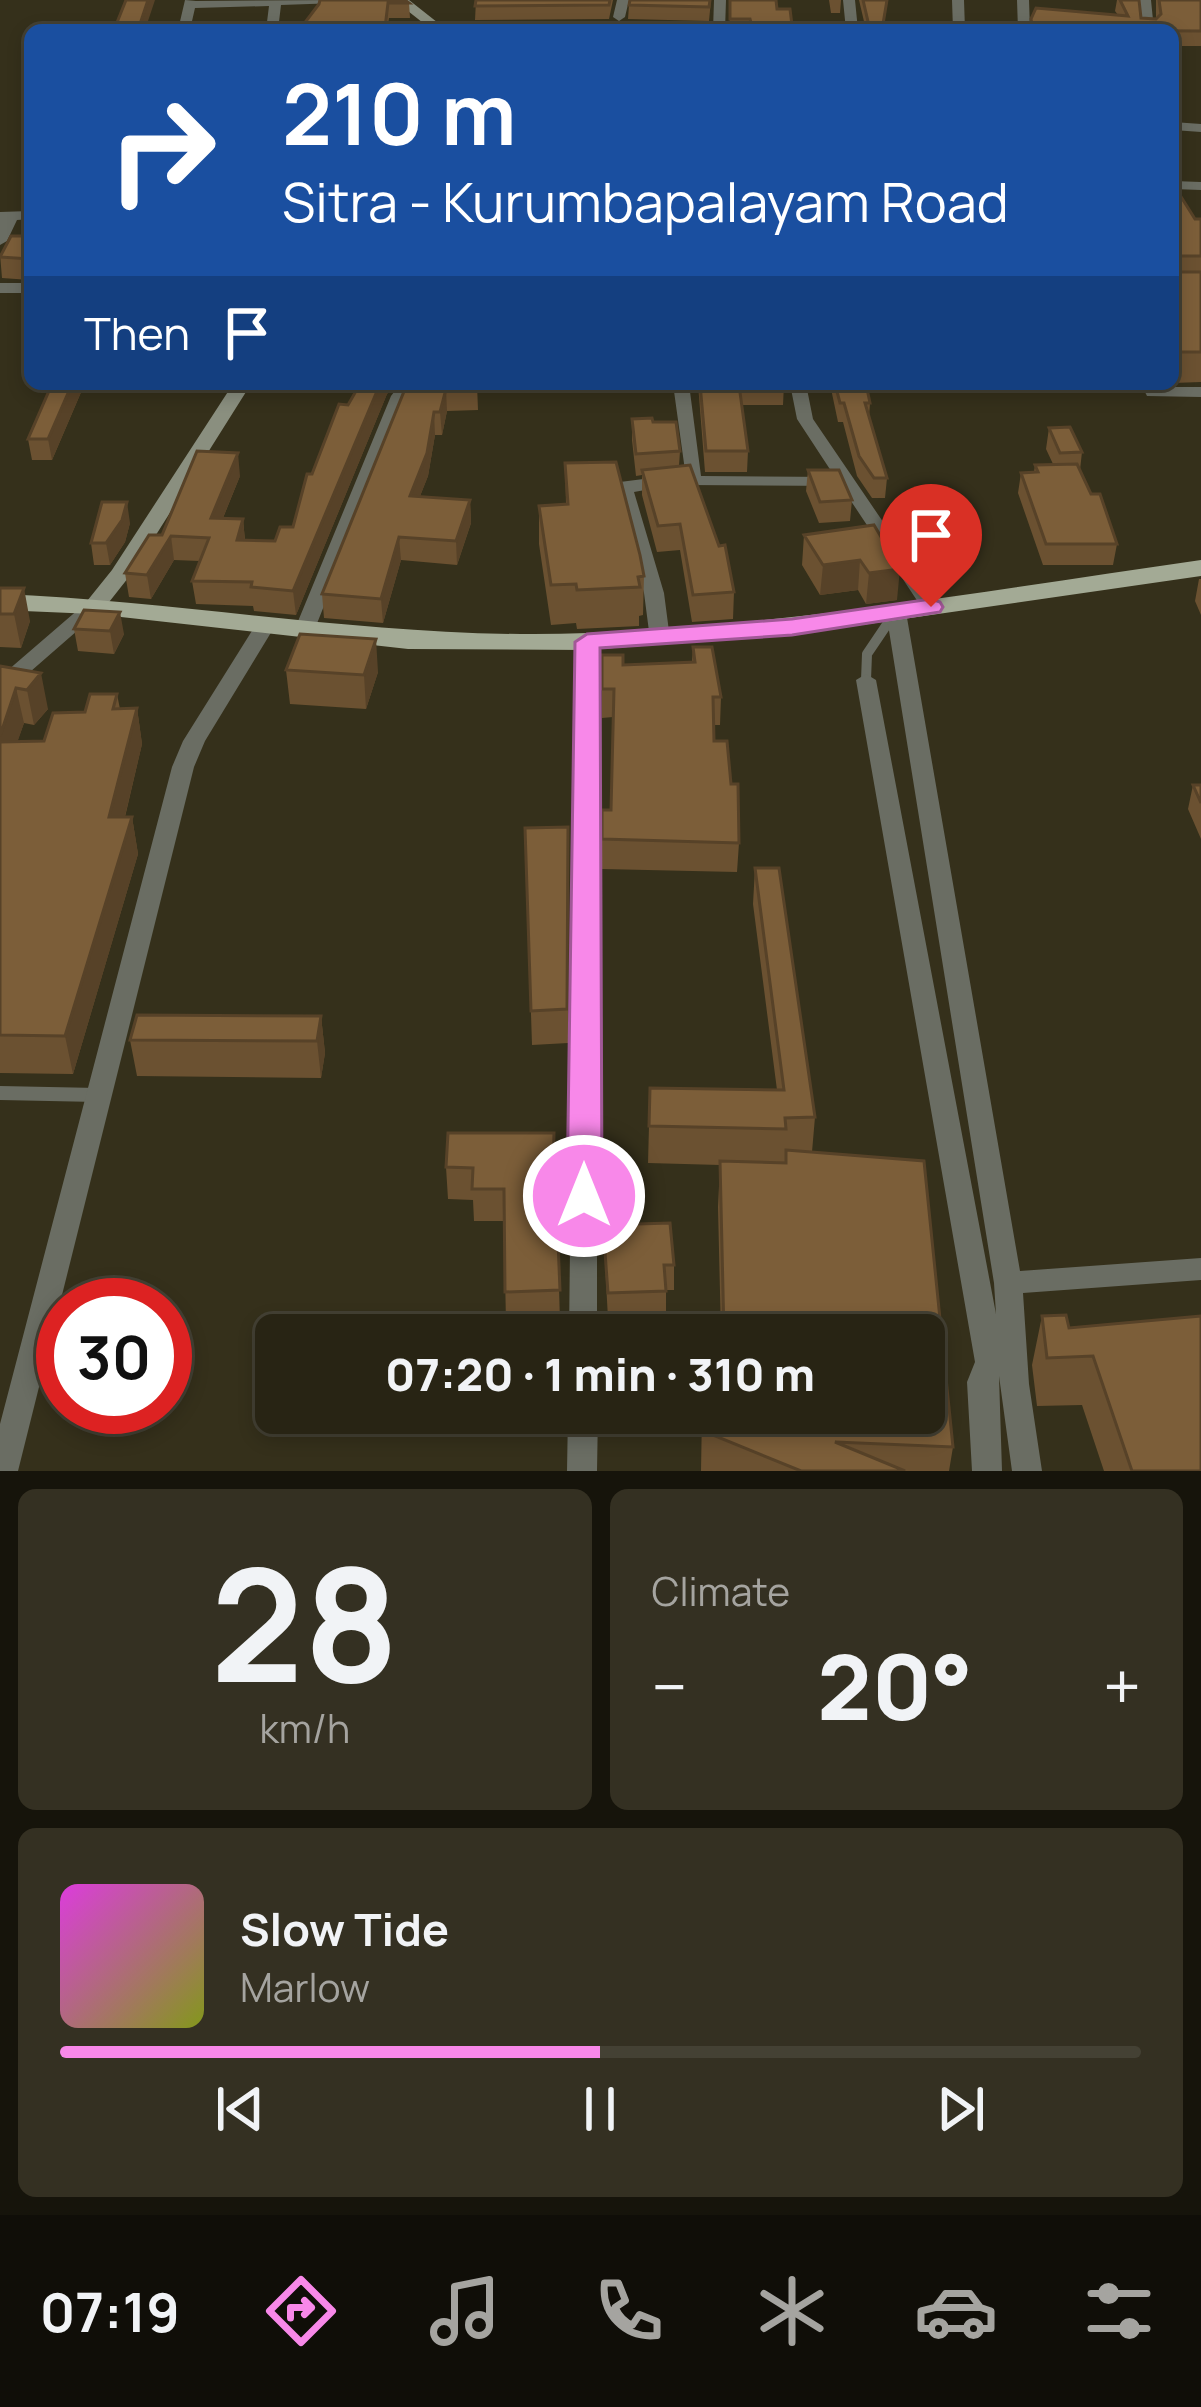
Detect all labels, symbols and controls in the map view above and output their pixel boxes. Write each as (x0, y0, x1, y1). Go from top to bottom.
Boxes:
text: 210 m (282, 55, 516, 170)
icon: right (84, 72, 240, 228)
text: Sitra - Kurumbapalayam Road (282, 164, 1009, 238)
icon: arrive (214, 300, 280, 366)
text: Then (84, 302, 190, 364)
pin (880, 484, 982, 607)
icon: arrive (898, 502, 964, 568)
position arrow (521, 1133, 647, 1259)
speed limit sign: 30 (36, 1278, 192, 1434)
text: 07:20 · 1 min · 310 m (385, 1343, 815, 1405)
text: 28 (211, 1516, 399, 1729)
text: Climate (652, 1564, 790, 1618)
text: 20° (817, 1624, 973, 1747)
text: − (652, 1641, 687, 1731)
text: + (1103, 1641, 1141, 1731)
text: km/h (259, 1701, 350, 1755)
text: Slow Tide (240, 1898, 449, 1960)
text: Marlow (240, 1960, 370, 2014)
icon: previous (207, 2076, 273, 2142)
icon: pause (567, 2076, 633, 2142)
icon: next (928, 2076, 994, 2142)
icon: directions (259, 2269, 343, 2353)
icon: music (423, 2269, 507, 2353)
icon: phone (587, 2269, 671, 2353)
icon: climate (750, 2269, 834, 2353)
icon: car (914, 2269, 998, 2353)
icon: filters (1077, 2269, 1161, 2353)
text: 07:19 (40, 2274, 180, 2348)

